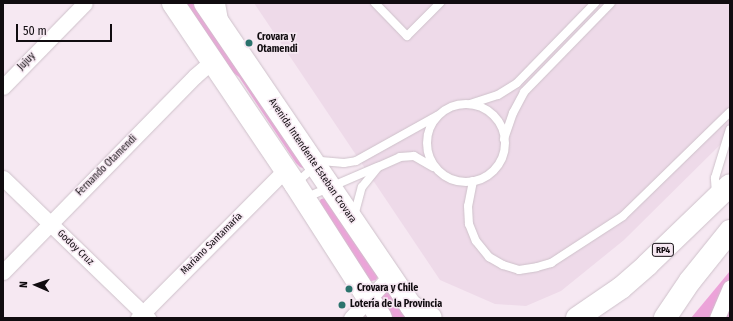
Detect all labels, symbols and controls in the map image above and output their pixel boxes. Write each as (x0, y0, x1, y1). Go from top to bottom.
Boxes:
scale bar (18, 16, 114, 42)
text: 50 m (23, 24, 47, 38)
place label: Crovara y Otamendi (257, 31, 298, 54)
marker: Crovara y Otamendi (244, 38, 254, 48)
street label: Jujuy (16, 51, 38, 73)
street label: Avenida Intendente Esteban Crovara (266, 96, 358, 226)
street label: Fernando Otamendi (74, 133, 140, 199)
street label: Mariano Santamaría (179, 211, 245, 277)
street label: Godoy Cruz (54, 228, 96, 268)
road number: RP4 (651, 243, 675, 257)
north arrow (16, 265, 56, 305)
text: N (17, 281, 30, 288)
place label: Crovara y Chile (357, 283, 418, 295)
marker: Crovara y Chile (344, 284, 354, 294)
place label: Lotería de la Provincia (350, 299, 442, 311)
marker: Lotería de la Provincia (337, 300, 347, 310)

